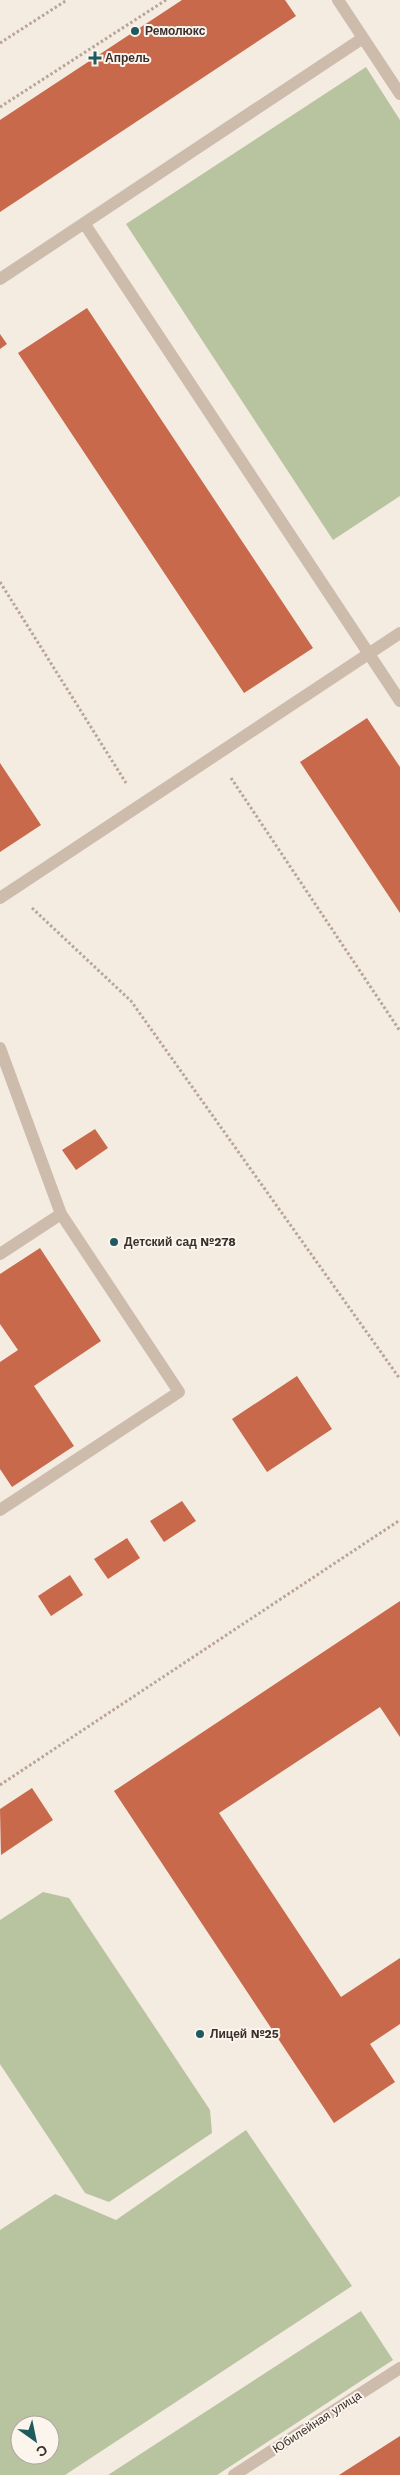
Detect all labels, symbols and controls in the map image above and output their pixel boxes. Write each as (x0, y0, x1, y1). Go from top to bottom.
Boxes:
place label: Ремолюкс (145, 24, 206, 38)
marker: Ремолюкс (129, 25, 141, 37)
place label: Апрель (105, 51, 150, 65)
marker: Апрель (89, 52, 101, 64)
place label: Детский сад №278 (124, 1235, 236, 1249)
marker: Детский сад №278 (108, 1236, 120, 1248)
place label: Лицей №25 (210, 2027, 279, 2041)
marker: Лицей №25 (194, 2028, 206, 2040)
street label: Юбилейная улица (270, 2388, 364, 2456)
north arrow (10, 2415, 60, 2465)
text: С (33, 2441, 51, 2460)

